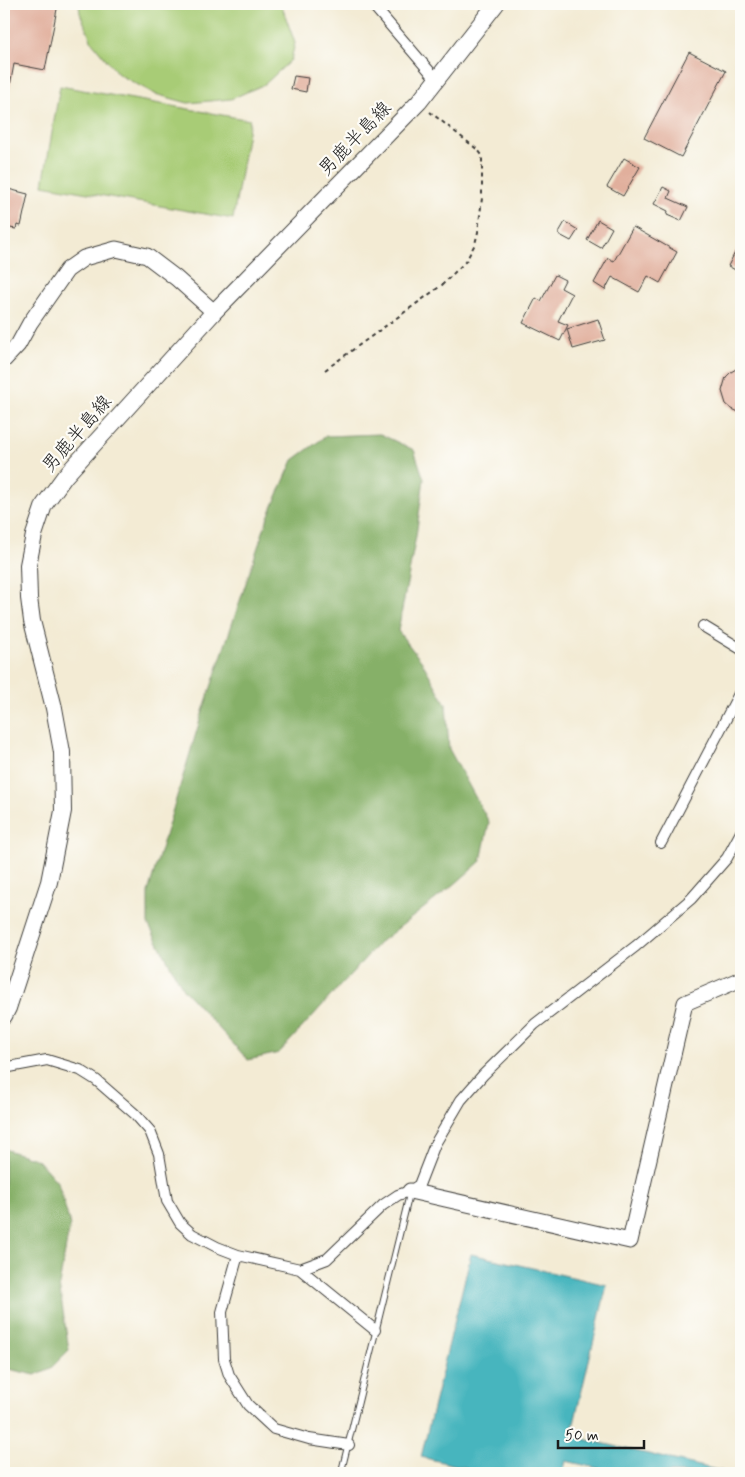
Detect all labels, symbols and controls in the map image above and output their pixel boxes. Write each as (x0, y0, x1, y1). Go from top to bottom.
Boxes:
street label: 男鹿半島線 (313, 96, 397, 182)
street label: 男鹿半島線 (36, 390, 118, 478)
scale bar (558, 1417, 644, 1449)
text: 50 m (565, 1426, 599, 1446)

